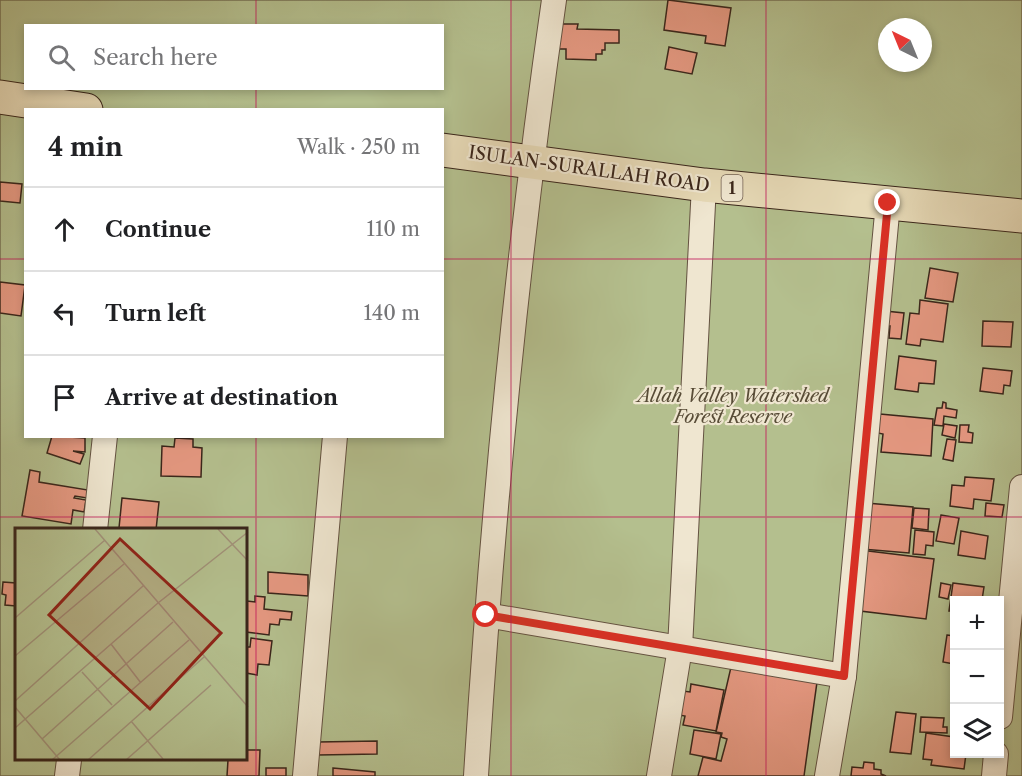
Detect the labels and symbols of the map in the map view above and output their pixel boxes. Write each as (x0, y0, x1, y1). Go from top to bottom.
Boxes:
north arrow (878, 18, 932, 72)
street label: ISULAN-SURALLAH ROAD (467, 141, 711, 197)
road number: 1 (722, 175, 742, 201)
route end (874, 189, 900, 215)
park label: Allah Valley Watershed Forest Reserve (634, 385, 831, 428)
inset map (15, 528, 248, 761)
route start (472, 601, 498, 627)

